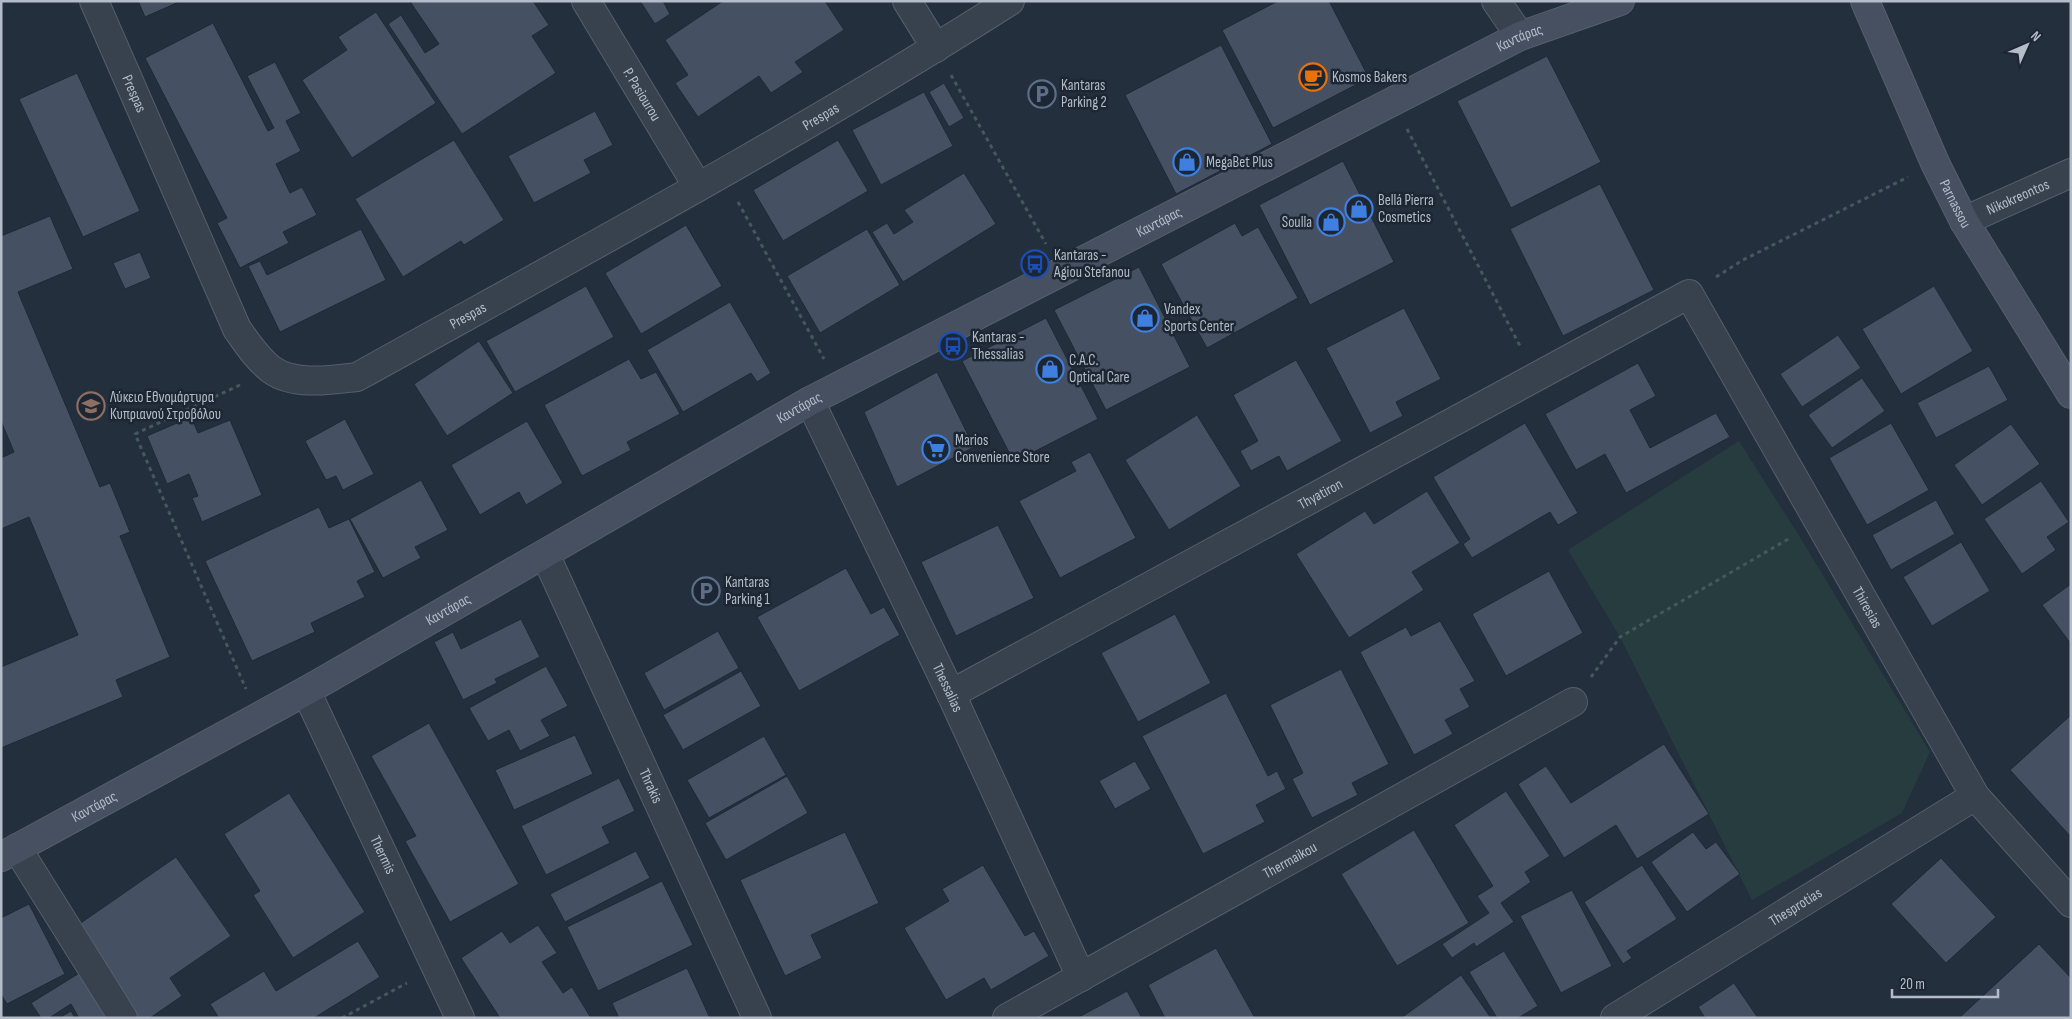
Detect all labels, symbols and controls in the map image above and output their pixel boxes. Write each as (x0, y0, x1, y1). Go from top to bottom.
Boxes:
street label: Καντάρας (1493, 20, 1545, 57)
north arrow (2002, 20, 2052, 70)
text: N (2027, 28, 2044, 45)
cafe icon: Kosmos Bakers (1298, 62, 1328, 92)
street label: P. Pasiourou (619, 65, 665, 125)
place label: Kosmos Bakers (1332, 68, 1407, 87)
street label: Prespas (117, 72, 150, 116)
place label: Kantaras Parking 2 (1061, 76, 1107, 112)
parking icon: Kantaras Parking 2 (1027, 79, 1057, 109)
street label: Prespas (799, 99, 843, 135)
shop icon: MegaBet Plus (1172, 147, 1202, 177)
place label: MegaBet Plus (1206, 153, 1273, 172)
street label: Nikokreontos (1984, 175, 2052, 220)
street label: Parnassou (1935, 177, 1975, 232)
place label: Bellá Pierra Cosmetics (1378, 191, 1434, 227)
shop icon: Bellá Pierra Cosmetics (1344, 194, 1374, 224)
street label: Καντάρας (1133, 202, 1185, 242)
shop icon: Soulla (1316, 207, 1346, 237)
place label: Soulla (1282, 213, 1312, 232)
place label: Kantaras - Agiou Stefanou (1053, 246, 1130, 282)
bus stop icon: Kantaras - Agiou Stefanou (1020, 249, 1050, 279)
street label: Prespas (446, 298, 490, 334)
place label: Vandex Sports Center (1164, 300, 1235, 336)
shop icon: Vandex Sports Center (1130, 303, 1160, 333)
place label: Kantaras - Thessalias (972, 328, 1024, 364)
bus stop icon: Kantaras - Thessalias (938, 331, 968, 361)
place label: C.A.C. Optical Care (1069, 351, 1130, 387)
shop icon: C.A.C. Optical Care (1035, 354, 1065, 384)
place label: Λύκειο Εθνομάρτυρα Κυπριανού Στροβόλου (109, 388, 221, 424)
street label: Καντάρας (773, 388, 825, 428)
school or university icon: Λύκειο Εθνομάρτυρα Κυπριανού Στροβόλου (76, 391, 106, 421)
place label: Marios Convenience Store (955, 431, 1050, 467)
supermarket icon: Marios Convenience Store (921, 434, 951, 464)
street label: Thyatiron (1295, 475, 1346, 514)
place label: Kantaras Parking 1 (725, 573, 771, 609)
parking icon: Kantaras Parking 1 (691, 576, 721, 606)
street label: Thiresias (1848, 583, 1886, 632)
street label: Καντάρας (422, 589, 474, 630)
street label: Thessalias (928, 660, 967, 715)
street label: Thrakis (634, 766, 667, 807)
street label: Καντάρας (68, 787, 120, 827)
street label: Thermis (365, 833, 400, 877)
street label: Thermaikou (1260, 838, 1321, 883)
street label: Thesprotias (1766, 884, 1826, 931)
scale bar (1892, 966, 1998, 998)
text: 20 m (1900, 975, 1925, 994)

